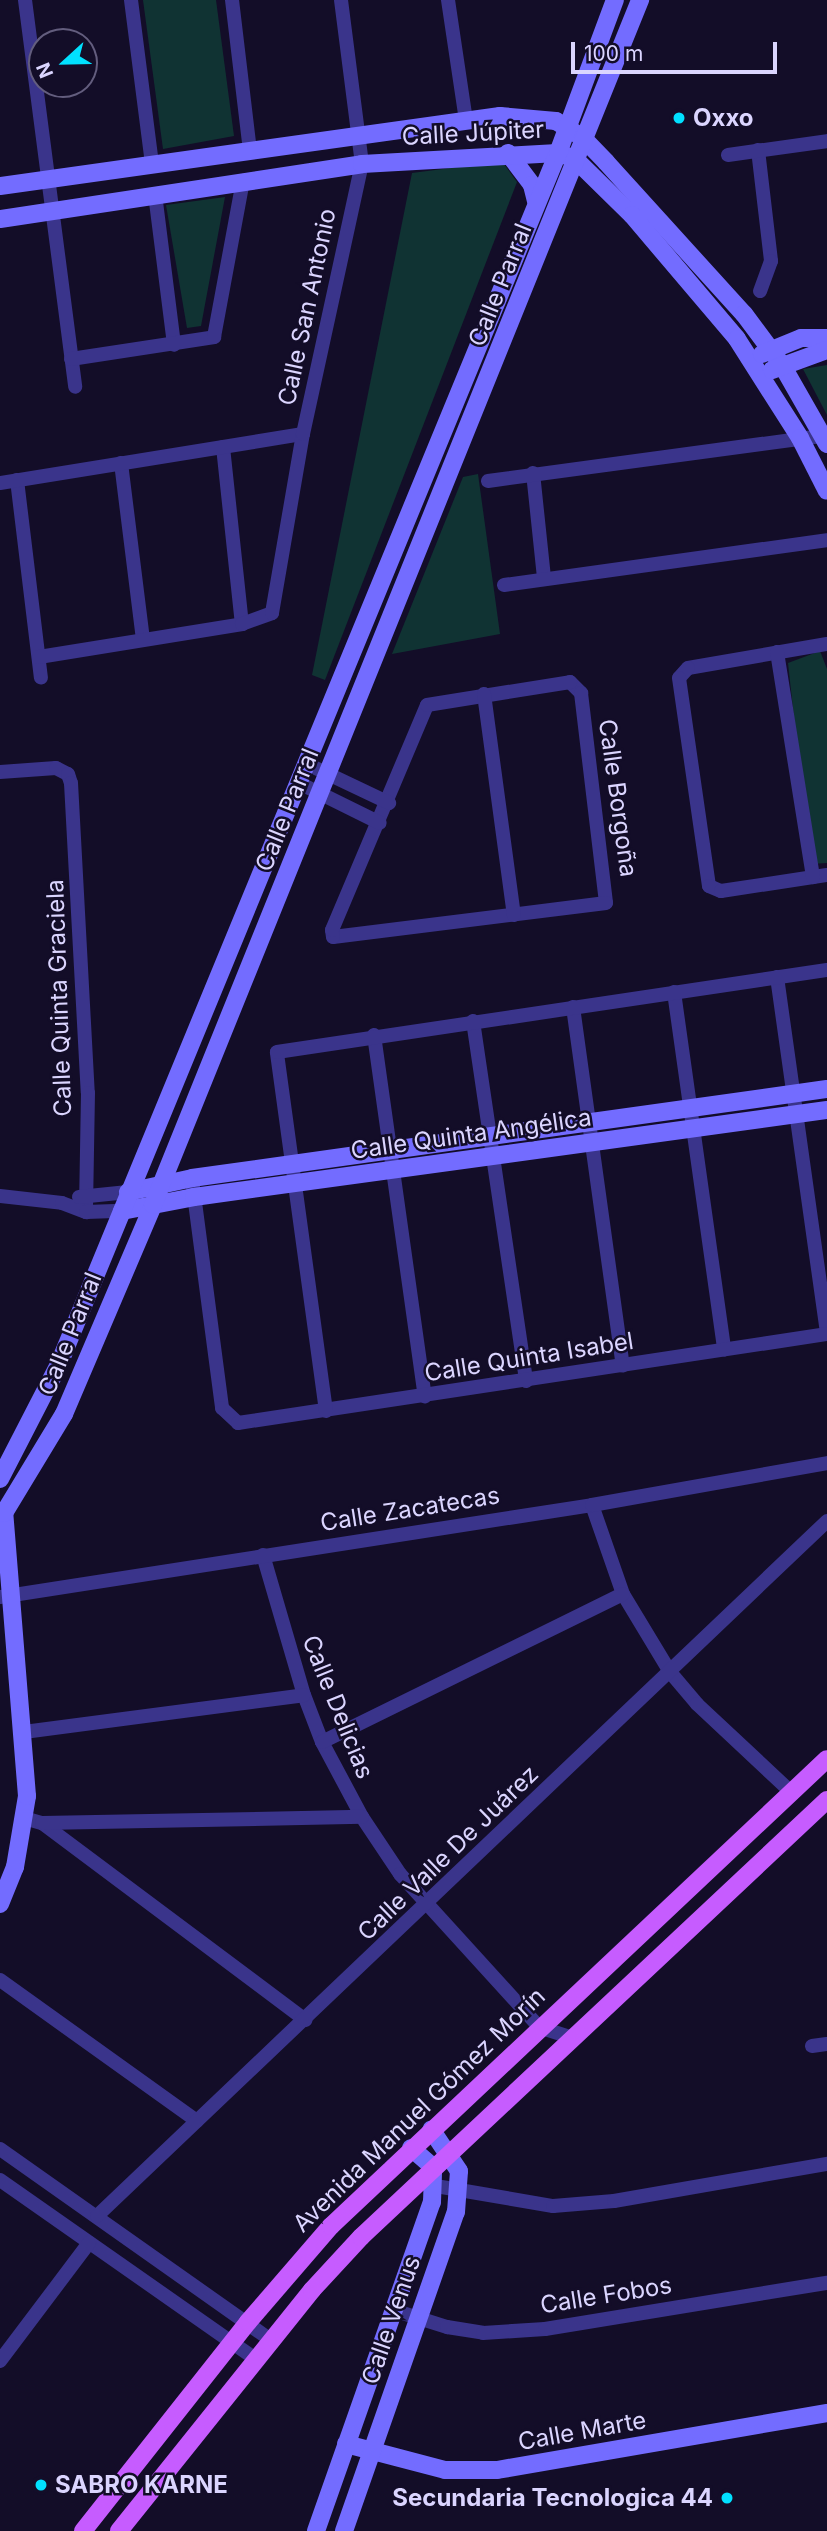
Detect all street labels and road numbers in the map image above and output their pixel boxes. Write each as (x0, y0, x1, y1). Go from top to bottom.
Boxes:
street label: Calle Júpiter (401, 115, 545, 151)
street label: Calle San Antonio (272, 206, 342, 408)
street label: Calle Parral (462, 219, 538, 351)
street label: Calle Borgoña (593, 717, 643, 879)
street label: Calle Parral (249, 744, 325, 876)
street label: Calle Quinta Graciela (40, 879, 78, 1117)
street label: Calle Quinta Angélica (349, 1103, 593, 1165)
street label: Calle Parral (32, 1268, 108, 1400)
street label: Calle Quinta Isabel (422, 1326, 636, 1388)
street label: Calle Zacatecas (318, 1481, 502, 1537)
street label: Calle Delicias (296, 1631, 380, 1783)
street label: Calle Valle De Juárez (352, 1759, 544, 1947)
street label: Avenida Manuel Gómez Morín (287, 1982, 551, 2238)
street label: Calle Venus (356, 2252, 426, 2388)
street label: Calle Fobos (538, 2270, 674, 2320)
street label: Calle Marte (516, 2406, 648, 2456)

